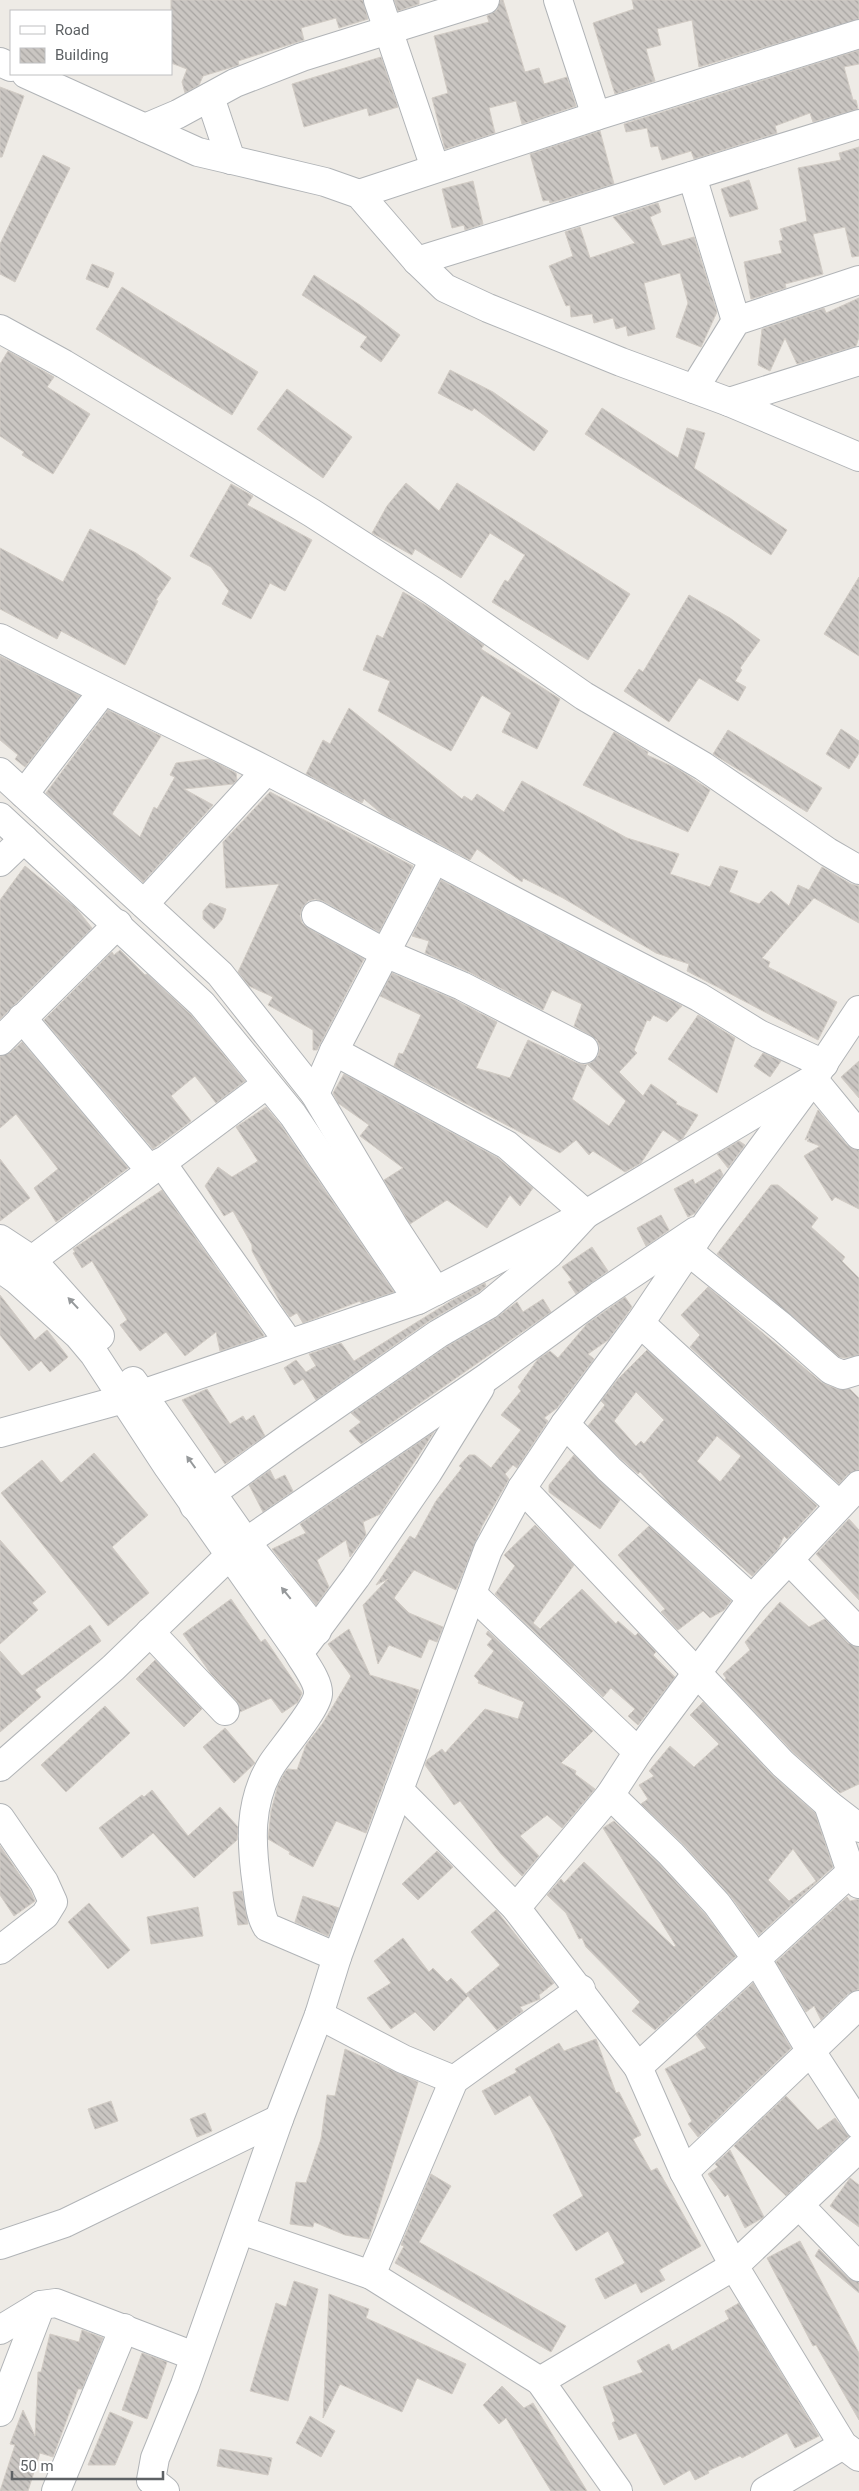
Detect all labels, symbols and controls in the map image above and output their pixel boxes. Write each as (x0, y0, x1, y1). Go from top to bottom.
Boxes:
legend (10, 10, 172, 75)
text: Road (55, 21, 89, 39)
text: Building (55, 46, 109, 64)
one-way arrow (67, 1298, 79, 1310)
one-way arrow (186, 1455, 196, 1469)
one-way arrow (281, 1587, 292, 1600)
scale bar (12, 2448, 164, 2480)
text: 50 m (20, 2457, 54, 2475)

